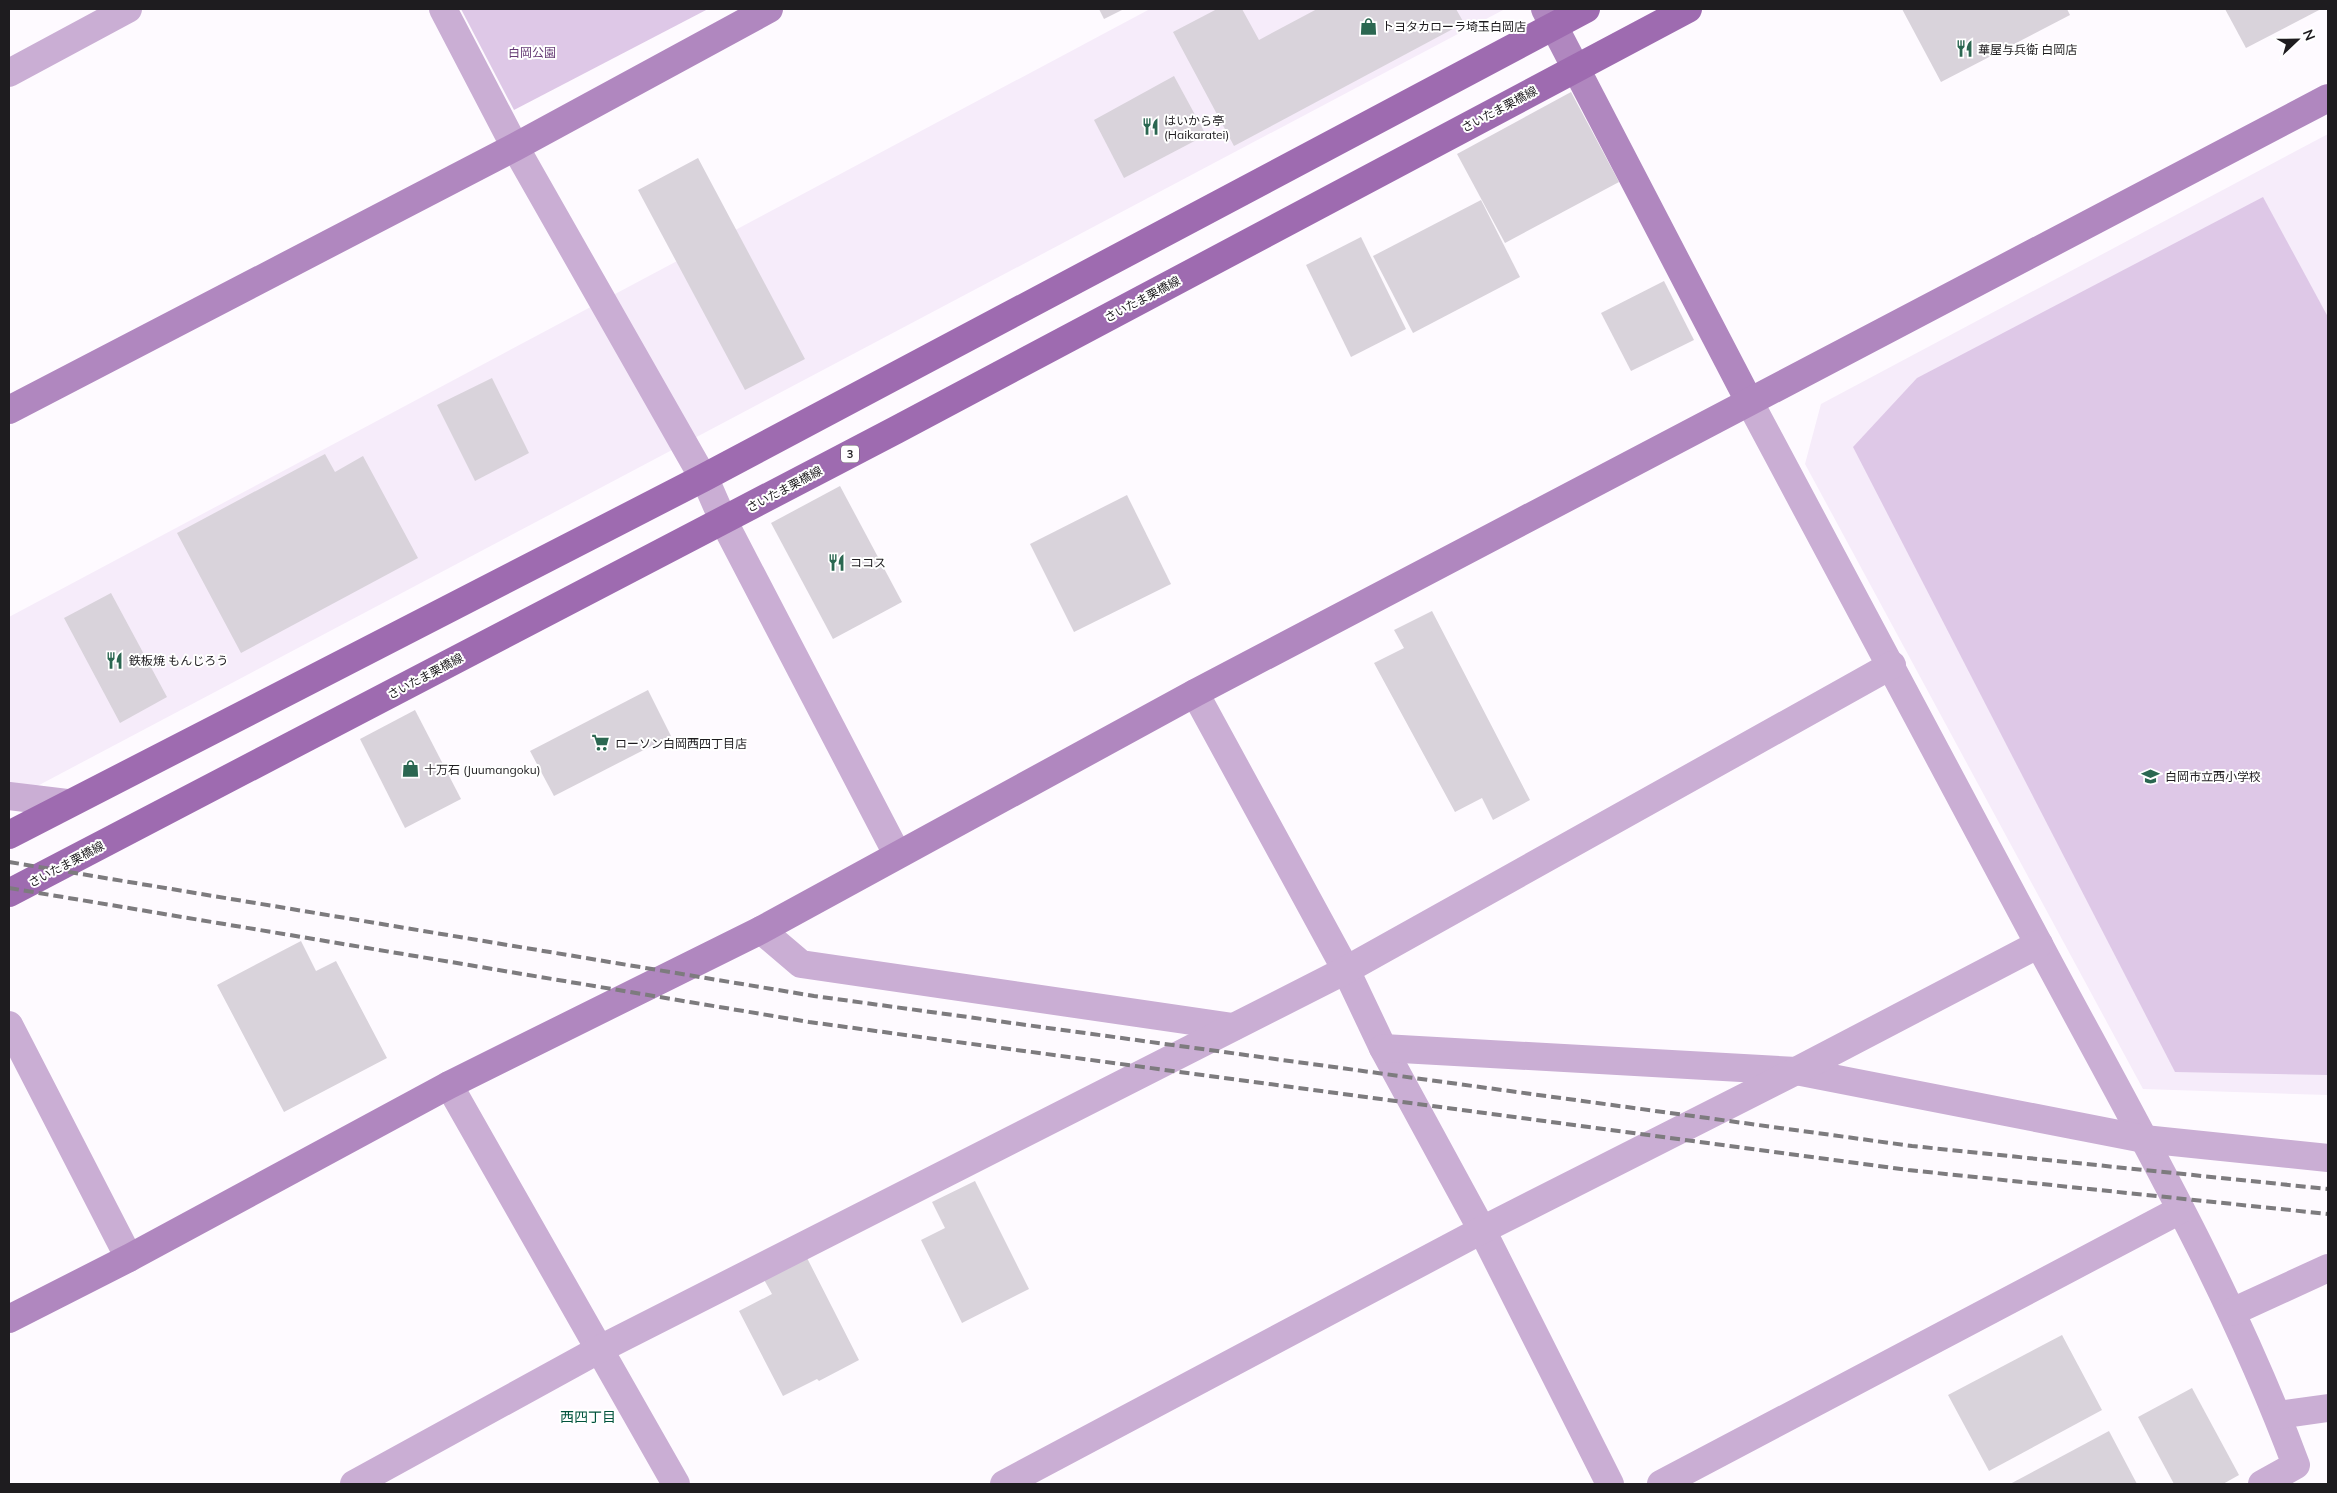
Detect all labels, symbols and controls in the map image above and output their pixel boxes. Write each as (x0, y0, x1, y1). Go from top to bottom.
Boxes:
north arrow (2272, 15, 2322, 65)
shop icon: トヨタカローラ埼玉白岡店 (1358, 16, 1378, 36)
place label: トヨタカローラ埼玉白岡店 (1382, 19, 1526, 34)
text: N (2299, 27, 2319, 43)
restaurant icon: 華屋与兵衛 白岡店 (1954, 39, 1974, 59)
place label: 華屋与兵衛 白岡店 (1978, 42, 2077, 57)
park label: 白岡公園 (508, 45, 556, 60)
street label: さいたま栗橋線 (1459, 83, 1539, 135)
place label: はいから亭 (Haikaratei) (1164, 113, 1229, 142)
restaurant icon: はいから亭 (Haikaratei) (1140, 117, 1160, 137)
street label: さいたま栗橋線 (1102, 273, 1182, 325)
road number: 3 (841, 446, 859, 462)
street label: さいたま栗橋線 (744, 463, 824, 515)
restaurant icon: ココス (826, 552, 846, 572)
place label: ココス (850, 555, 886, 570)
restaurant icon: 鉄板焼 もんじろう (105, 650, 125, 670)
street label: さいたま栗橋線 (385, 650, 465, 702)
place label: 鉄板焼 もんじろう (129, 653, 228, 668)
supermarket icon: ローソン白岡西四丁目店 (591, 733, 611, 753)
place label: ローソン白岡西四丁目店 (615, 736, 747, 751)
shop icon: 十万石 (Juumangoku) (400, 759, 420, 779)
place label: 十万石 (Juumangoku) (424, 762, 541, 777)
school or university icon: 白岡市立西小学校 (2141, 766, 2161, 786)
place label: 白岡市立西小学校 (2165, 769, 2261, 784)
street label: さいたま栗橋線 (26, 838, 106, 890)
district label: 西四丁目 (560, 1408, 616, 1426)

